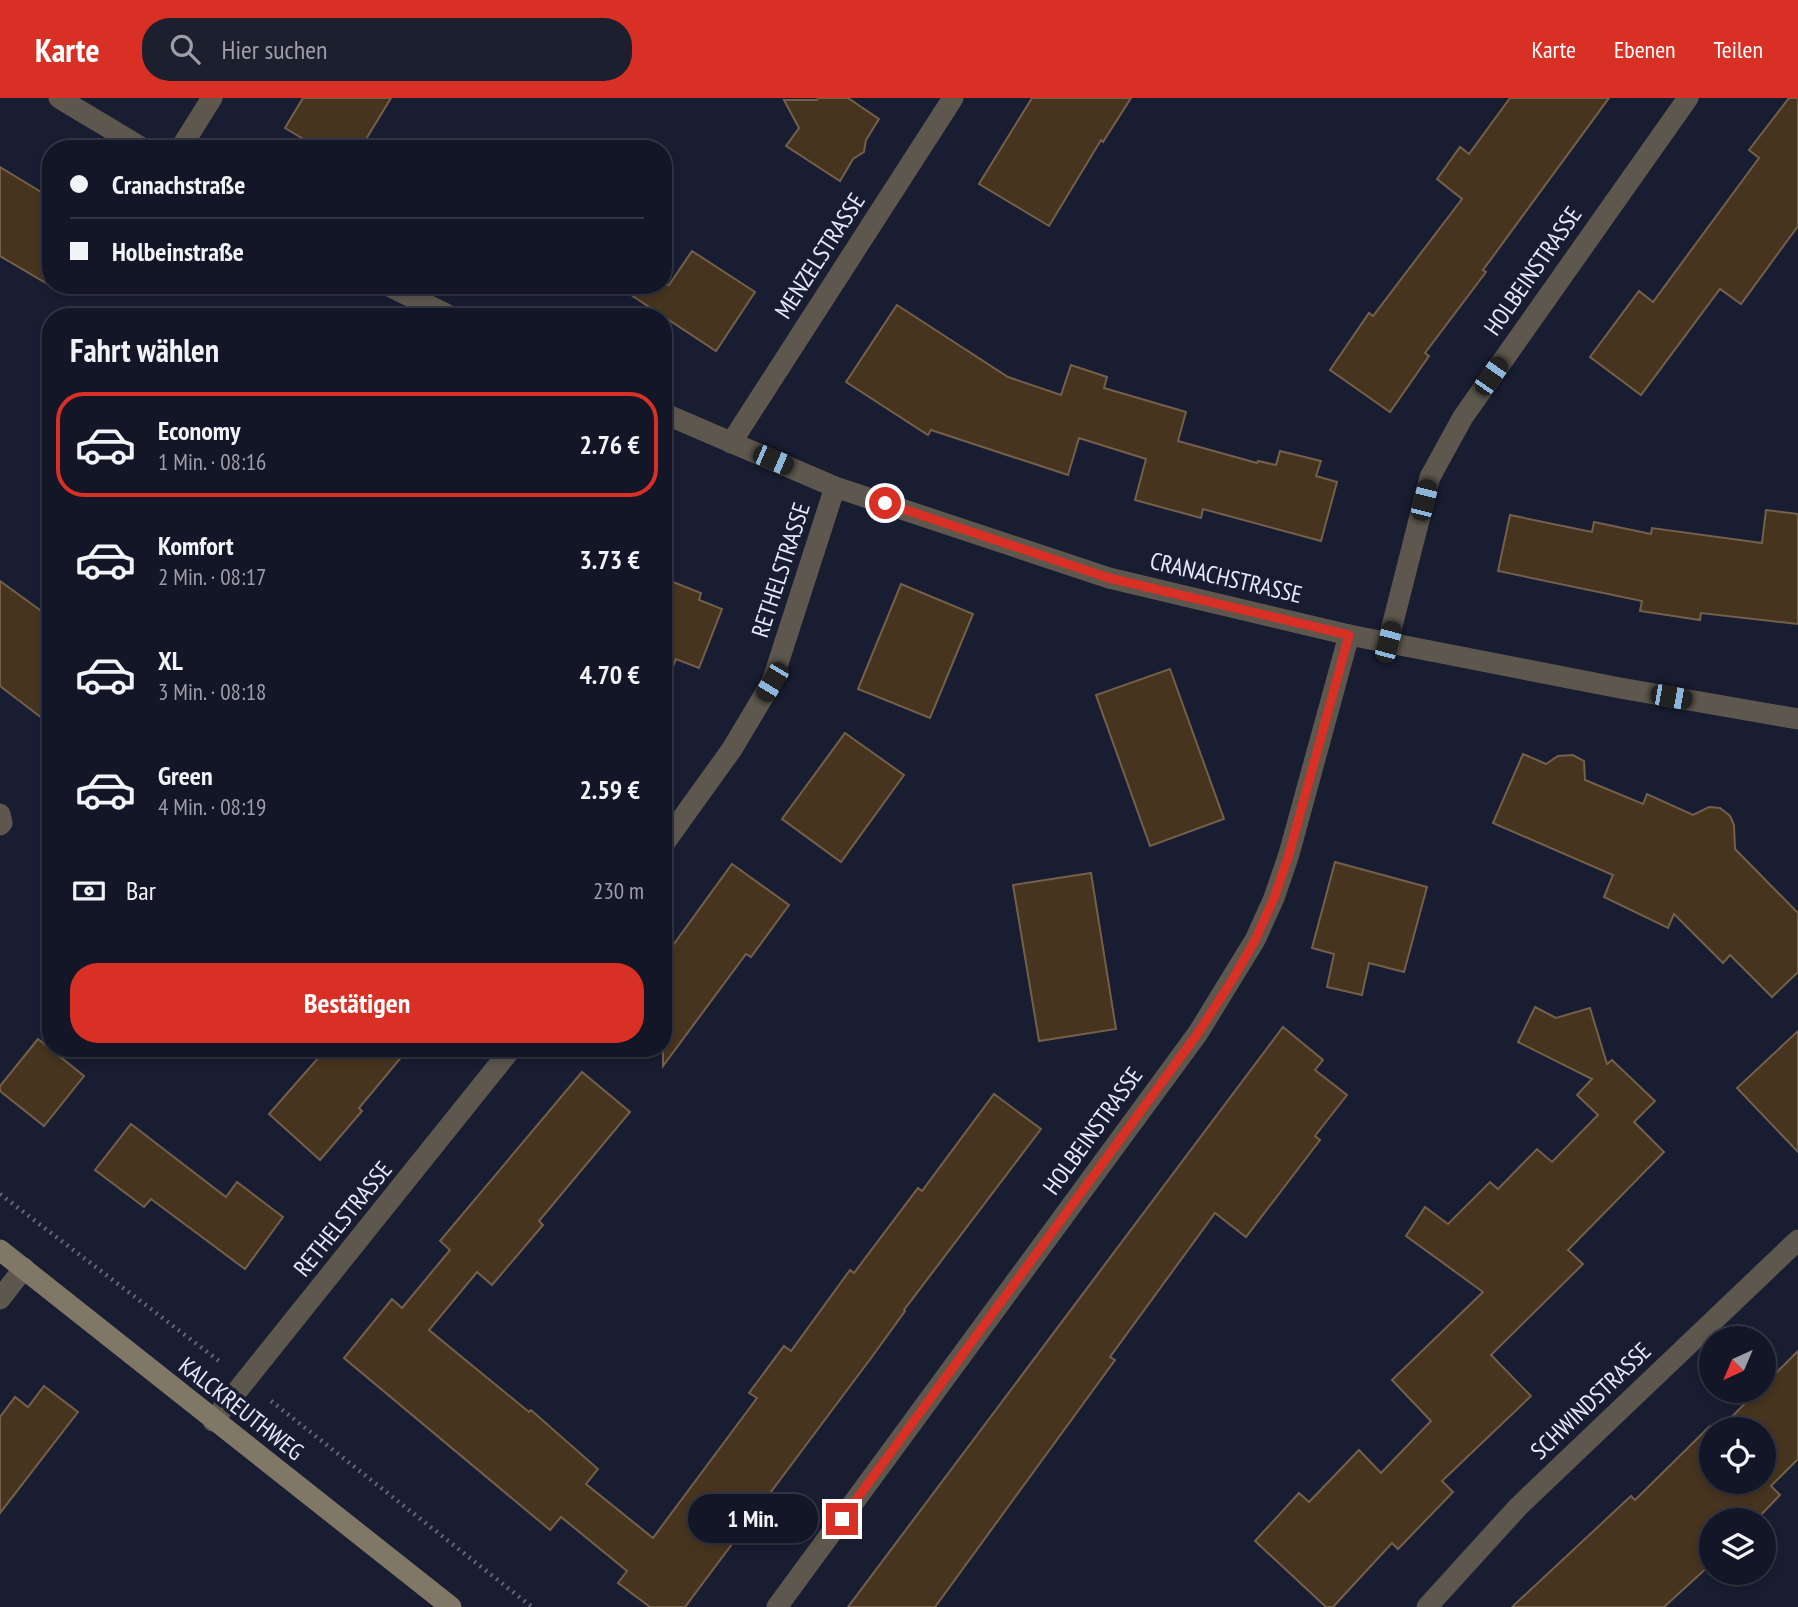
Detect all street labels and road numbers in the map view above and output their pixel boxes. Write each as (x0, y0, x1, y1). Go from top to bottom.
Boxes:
street label: MENZELSTRASSE (768, 187, 872, 324)
street label: HOLBEINSTRASSE (1477, 200, 1588, 341)
street label: RETHELSTRASSE (744, 499, 817, 641)
street label: CRANACHSTRASSE (1147, 545, 1305, 610)
street label: HOLBEINSTRASSE (1036, 1061, 1149, 1201)
street label: RETHELSTRASSE (287, 1155, 399, 1283)
street label: SCHWINDSTRASSE (1524, 1335, 1657, 1466)
street label: KALCKREUTHWEG (173, 1350, 310, 1467)

